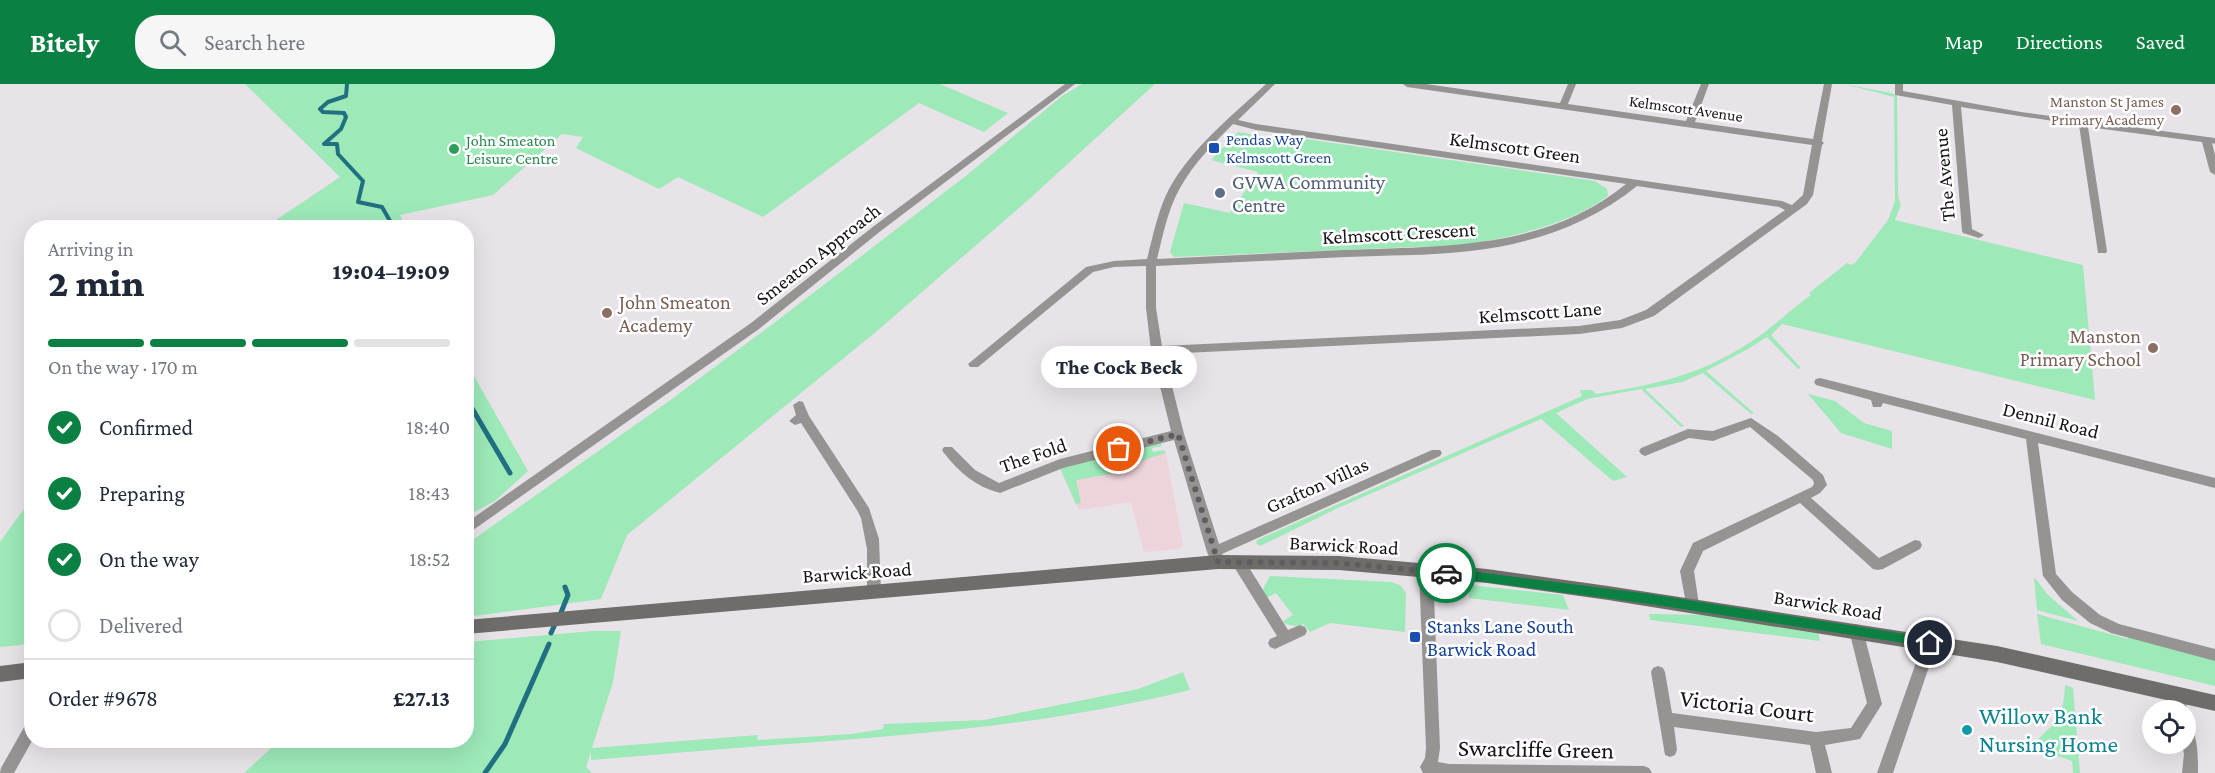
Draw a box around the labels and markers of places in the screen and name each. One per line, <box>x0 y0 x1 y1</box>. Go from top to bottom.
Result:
place label: Manston St James Primary Academy <box>2050 93 2165 129</box>
marker: Manston St James Primary Academy <box>2169 103 2183 117</box>
place label: Pendas Way Kelmscott Green <box>1226 131 1332 166</box>
place label: John Smeaton Leisure Centre <box>464 132 558 167</box>
marker: Pendas Way Kelmscott Green <box>1207 141 1221 155</box>
marker: John Smeaton Leisure Centre <box>447 142 461 156</box>
place label: GVWA Community Centre <box>1232 171 1386 216</box>
marker: GVWA Community Centre <box>1213 186 1227 200</box>
place label: John Smeaton Academy <box>617 291 731 337</box>
marker: John Smeaton Academy <box>600 306 614 320</box>
place label: Manston Primary School <box>2020 325 2141 371</box>
marker: Manston Primary School <box>2146 341 2160 355</box>
callout: The Cock Beck <box>1041 347 1197 389</box>
pin <box>1093 423 1144 474</box>
place label: Stanks Lane South Barwick Road <box>1427 615 1574 660</box>
pin <box>1904 617 1955 668</box>
marker: Stanks Lane South Barwick Road <box>1408 630 1422 644</box>
place label: Willow Bank Nursing Home <box>1979 702 2118 757</box>
marker: Willow Bank Nursing Home <box>1960 723 1974 737</box>

